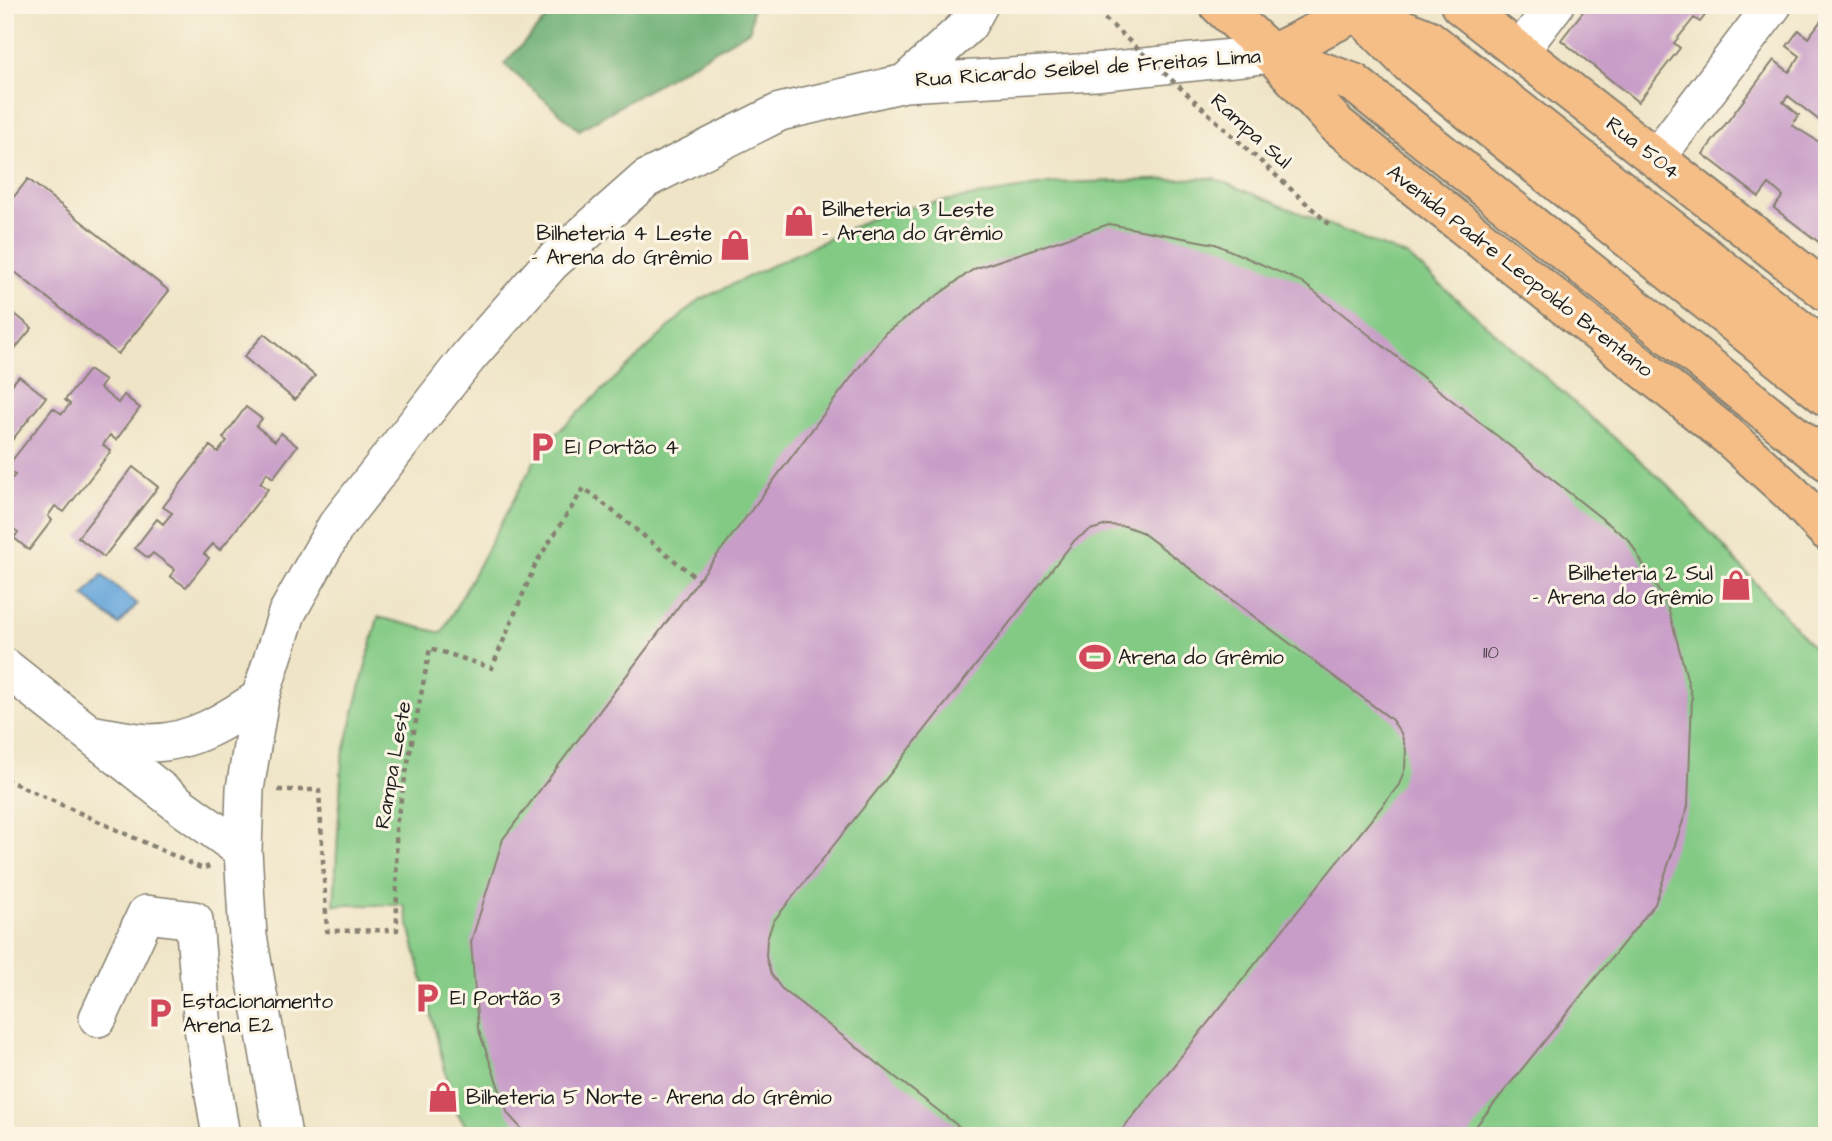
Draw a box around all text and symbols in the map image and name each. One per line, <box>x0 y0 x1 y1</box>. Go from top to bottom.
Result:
street label: Rua Ricardo Seibel de Freitas Lima <box>914 41 1262 95</box>
street label: Rampa Sul <box>1203 87 1298 176</box>
street label: Rua 504 <box>1600 110 1686 186</box>
street label: Avenida Padre Leopoldo Brentano <box>1380 158 1659 385</box>
place label: Bilheteria 3 Leste - Arena do Grêmio <box>822 195 1003 248</box>
shop icon: Bilheteria 3 Leste - Arena do Grêmio <box>782 204 816 238</box>
place label: Bilheteria 4 Leste - Arena do Grêmio <box>531 219 712 272</box>
shop icon: Bilheteria 4 Leste - Arena do Grêmio <box>718 228 752 262</box>
parking icon: E1 Portão 4 <box>525 430 559 464</box>
place label: E1 Portão 4 <box>565 433 679 462</box>
place label: Bilheteria 2 Sul - Arena do Grêmio <box>1532 559 1713 612</box>
shop icon: Bilheteria 2 Sul - Arena do Grêmio <box>1719 568 1753 602</box>
sports icon: Arena do Grêmio <box>1078 640 1112 674</box>
house number: 110 <box>1483 640 1499 665</box>
place label: Arena do Grêmio <box>1118 643 1284 672</box>
street label: Rampa Leste <box>368 699 419 831</box>
parking icon: E1 Portão 3 <box>410 981 444 1015</box>
place label: E1 Portão 3 <box>450 984 561 1013</box>
place label: Estacionamento Arena E2 <box>183 987 333 1040</box>
parking icon: Estacionamento Arena E2 <box>143 996 177 1030</box>
shop icon: Bilheteria 5 Norte - Arena do Grêmio <box>426 1080 460 1114</box>
place label: Bilheteria 5 Norte - Arena do Grêmio <box>466 1083 832 1112</box>

